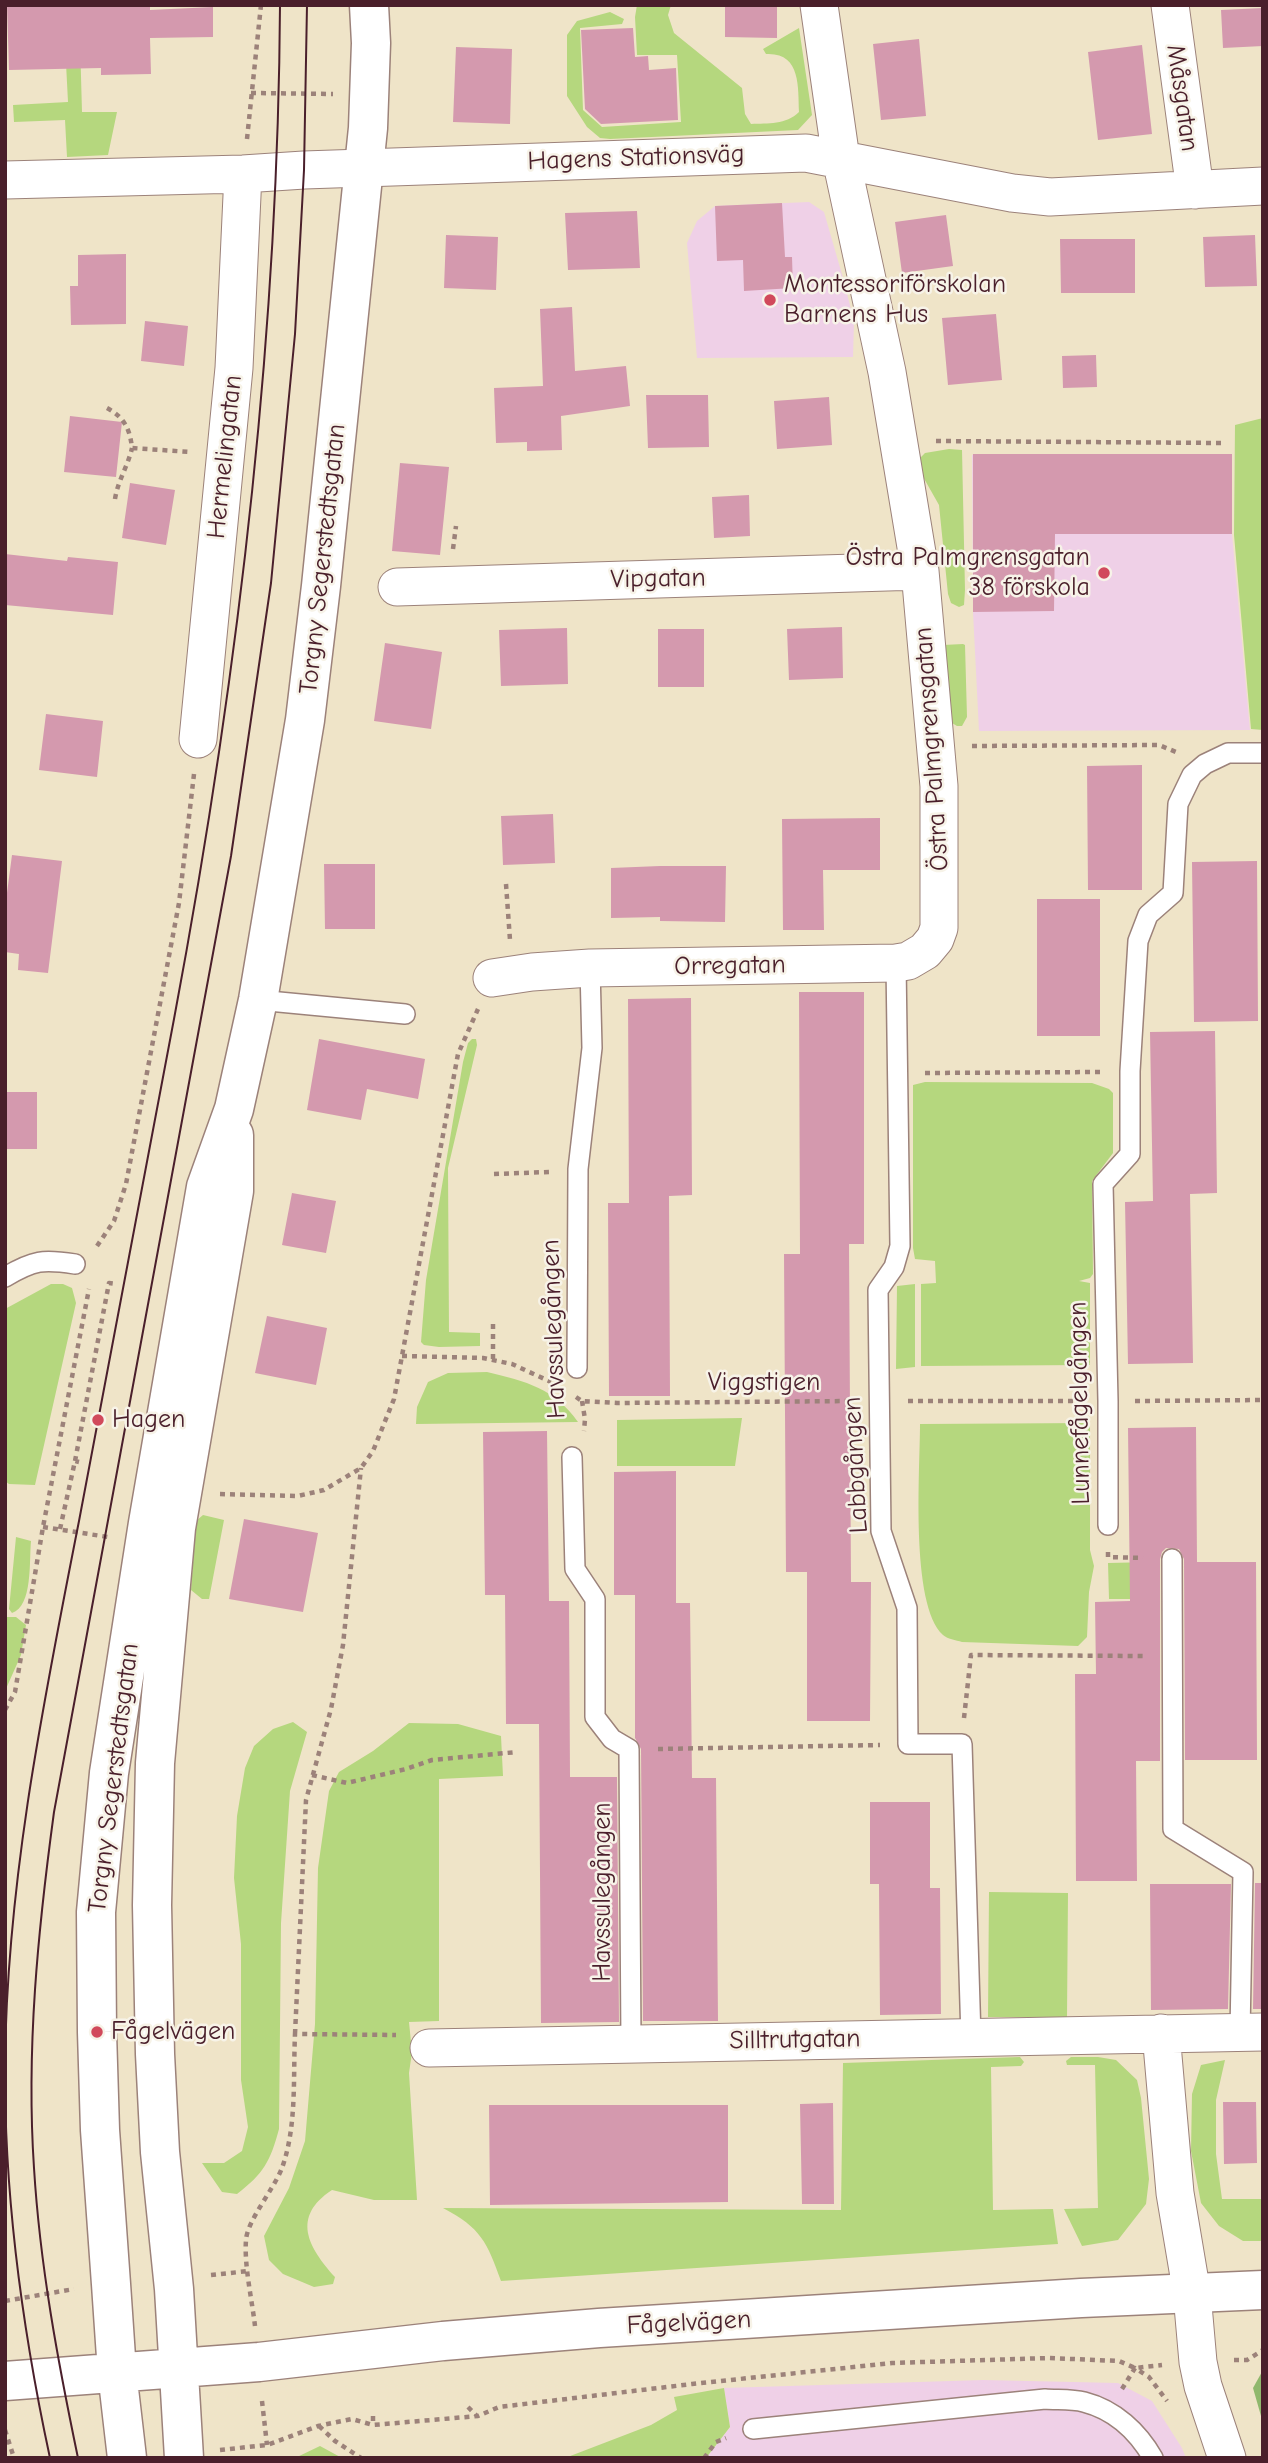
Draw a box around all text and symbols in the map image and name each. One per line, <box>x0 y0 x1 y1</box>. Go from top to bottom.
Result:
street label: Måsgatan <box>1159 43 1205 153</box>
street label: Hagens Stationsväg <box>527 139 745 177</box>
place label: Montessoriförskolan Barnens Hus <box>784 269 1006 330</box>
marker: Montessoriförskolan Barnens Hus <box>762 292 778 308</box>
street label: Hermelingatan <box>201 374 249 540</box>
street label: Torgny Segerstedtsgatan <box>293 422 353 696</box>
place label: Östra Palmgrensgatan 38 förskola <box>846 542 1090 604</box>
street label: Vipgatan <box>610 563 706 595</box>
marker: Östra Palmgrensgatan 38 förskola <box>1096 565 1112 581</box>
street label: Östra Palmgrensgatan <box>908 626 956 872</box>
street label: Orregatan <box>674 949 786 983</box>
street label: Havssulegången <box>535 1239 573 1419</box>
street label: Lunnefågelgången <box>1063 1301 1097 1505</box>
street label: Viggstigen <box>708 1367 820 1399</box>
street label: Labbgången <box>837 1396 875 1534</box>
place label: Hagen <box>112 1404 185 1436</box>
marker: Hagen <box>90 1412 106 1428</box>
street label: Torgny Segerstedtsgatan <box>82 1641 146 1915</box>
street label: Havssulegången <box>587 1802 619 1982</box>
place label: Fågelvägen <box>111 2016 235 2048</box>
street label: Silltrutgatan <box>729 2023 861 2057</box>
marker: Fågelvägen <box>89 2024 105 2040</box>
street label: Fågelvägen <box>626 2304 752 2342</box>

